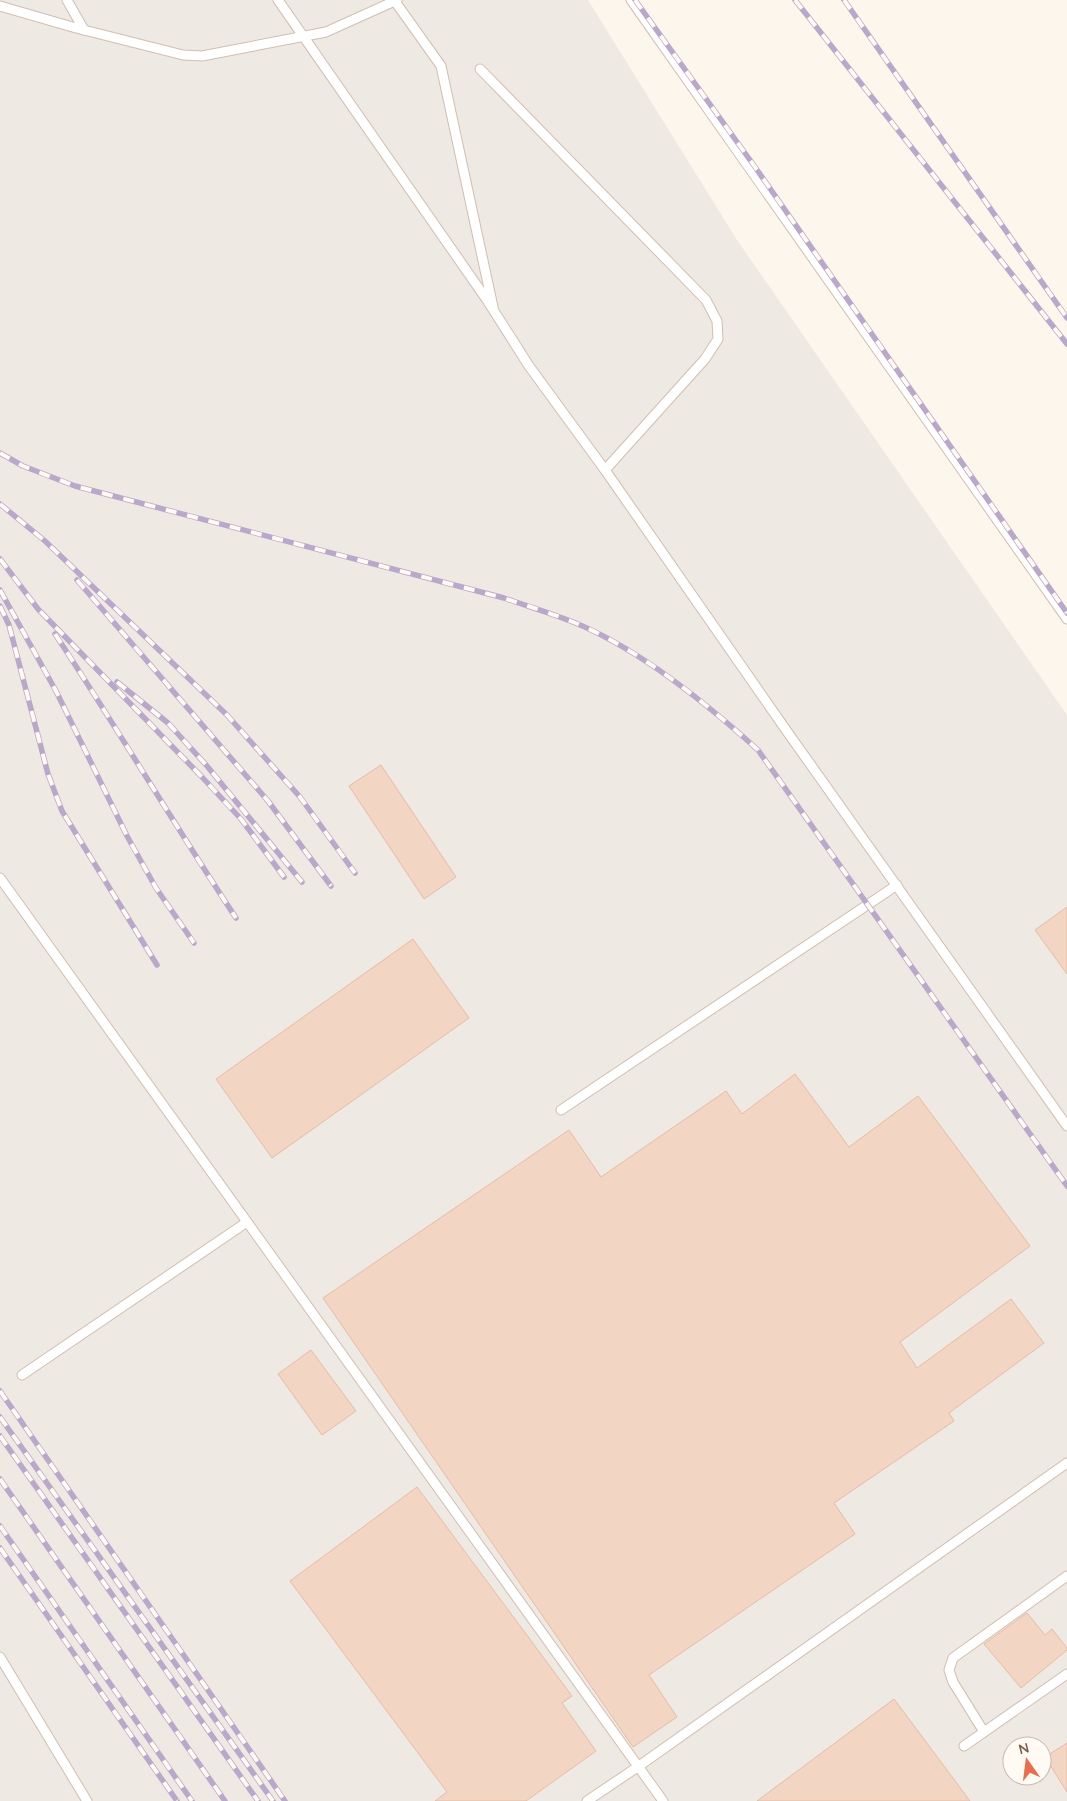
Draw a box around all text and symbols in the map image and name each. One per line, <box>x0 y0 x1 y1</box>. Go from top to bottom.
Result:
north arrow <box>1002 1736 1052 1786</box>
text: N <box>1017 1738 1031 1758</box>

